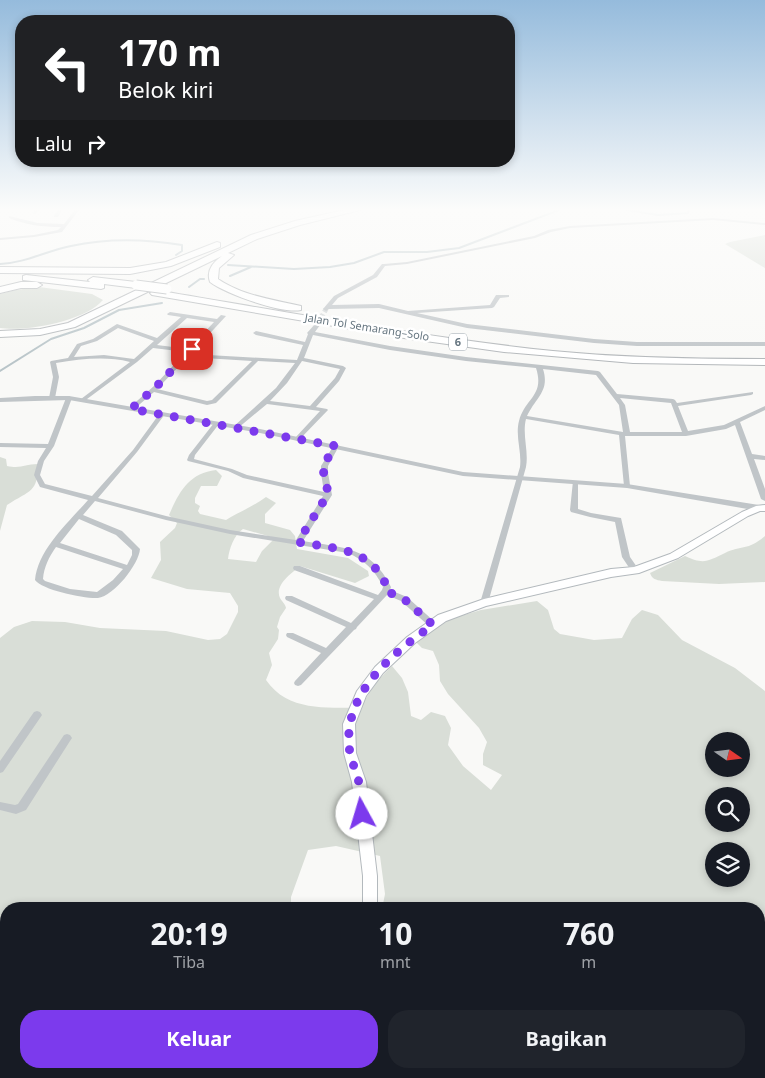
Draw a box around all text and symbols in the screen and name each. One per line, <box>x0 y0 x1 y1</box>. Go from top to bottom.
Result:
text: 170 m <box>118 29 221 76</box>
icon: left <box>35 35 100 100</box>
text: Belok kiri <box>118 74 213 104</box>
icon: right <box>82 130 110 158</box>
text: Lalu <box>35 131 72 157</box>
street label: Jalan Tol Semarang–Solo <box>303 309 431 344</box>
pin <box>171 328 213 370</box>
road number: 6 <box>449 334 467 351</box>
icon: arrive <box>178 335 206 363</box>
north arrow <box>705 732 750 778</box>
map controls <box>705 732 750 887</box>
position arrow <box>335 787 387 839</box>
button: search <box>705 787 750 832</box>
button: layers <box>705 842 750 887</box>
text: 20:19 <box>151 913 228 954</box>
text: 10 <box>378 913 412 954</box>
text: 760 <box>563 913 614 954</box>
text: Tiba <box>173 951 205 973</box>
text: mnt <box>380 951 411 973</box>
text: m <box>581 951 596 973</box>
button: Keluar <box>20 1010 378 1068</box>
button: Bagikan <box>388 1010 745 1068</box>

